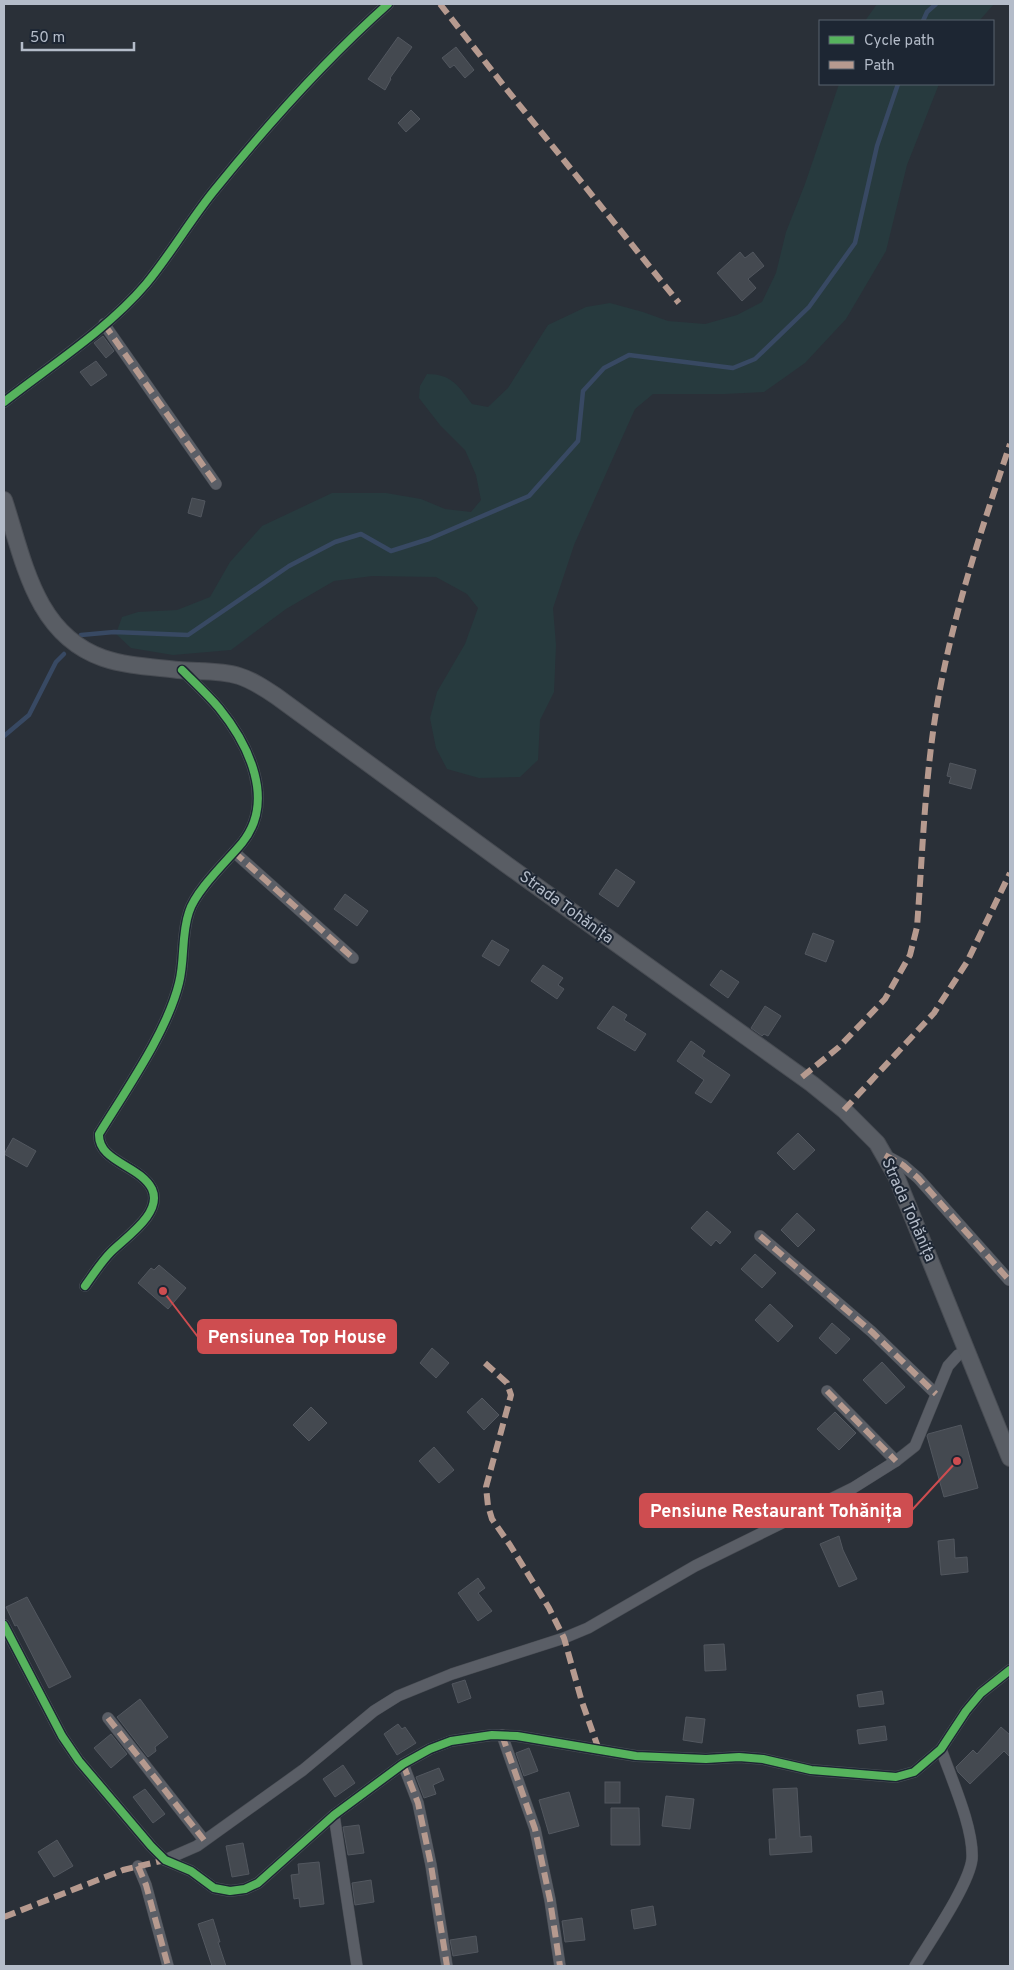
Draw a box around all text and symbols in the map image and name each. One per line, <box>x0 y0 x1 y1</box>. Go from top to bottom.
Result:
scale bar <box>22 20 135 52</box>
legend <box>819 20 994 85</box>
text: 50 m <box>30 29 65 48</box>
text: Cycle path <box>864 32 935 51</box>
text: Path <box>864 57 895 76</box>
street label: Strada Tohănița <box>515 867 617 949</box>
street label: Strada Tohănița <box>876 1155 940 1265</box>
callout: Pensiunea Top House <box>198 1320 396 1353</box>
text: Pensiunea Top House <box>208 1327 386 1350</box>
callout: Pensiune Restaurant Tohănița <box>640 1494 912 1527</box>
text: Pensiune Restaurant Tohănița <box>650 1501 902 1524</box>

